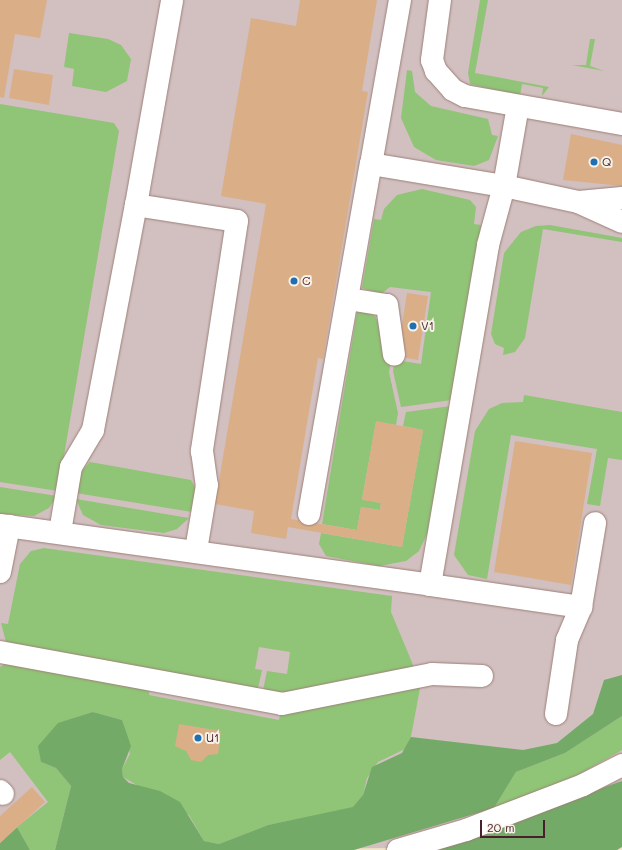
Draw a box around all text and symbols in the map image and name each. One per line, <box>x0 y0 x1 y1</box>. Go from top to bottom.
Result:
place label: Q <box>602 155 611 169</box>
marker: Q <box>589 157 599 167</box>
place label: C <box>302 274 311 288</box>
marker: C <box>289 276 299 286</box>
place label: V1 <box>421 319 434 333</box>
marker: V1 <box>408 321 418 331</box>
place label: U1 <box>206 731 219 745</box>
marker: U1 <box>193 733 203 743</box>
scale bar <box>482 812 547 838</box>
text: 20 m <box>487 819 515 835</box>

